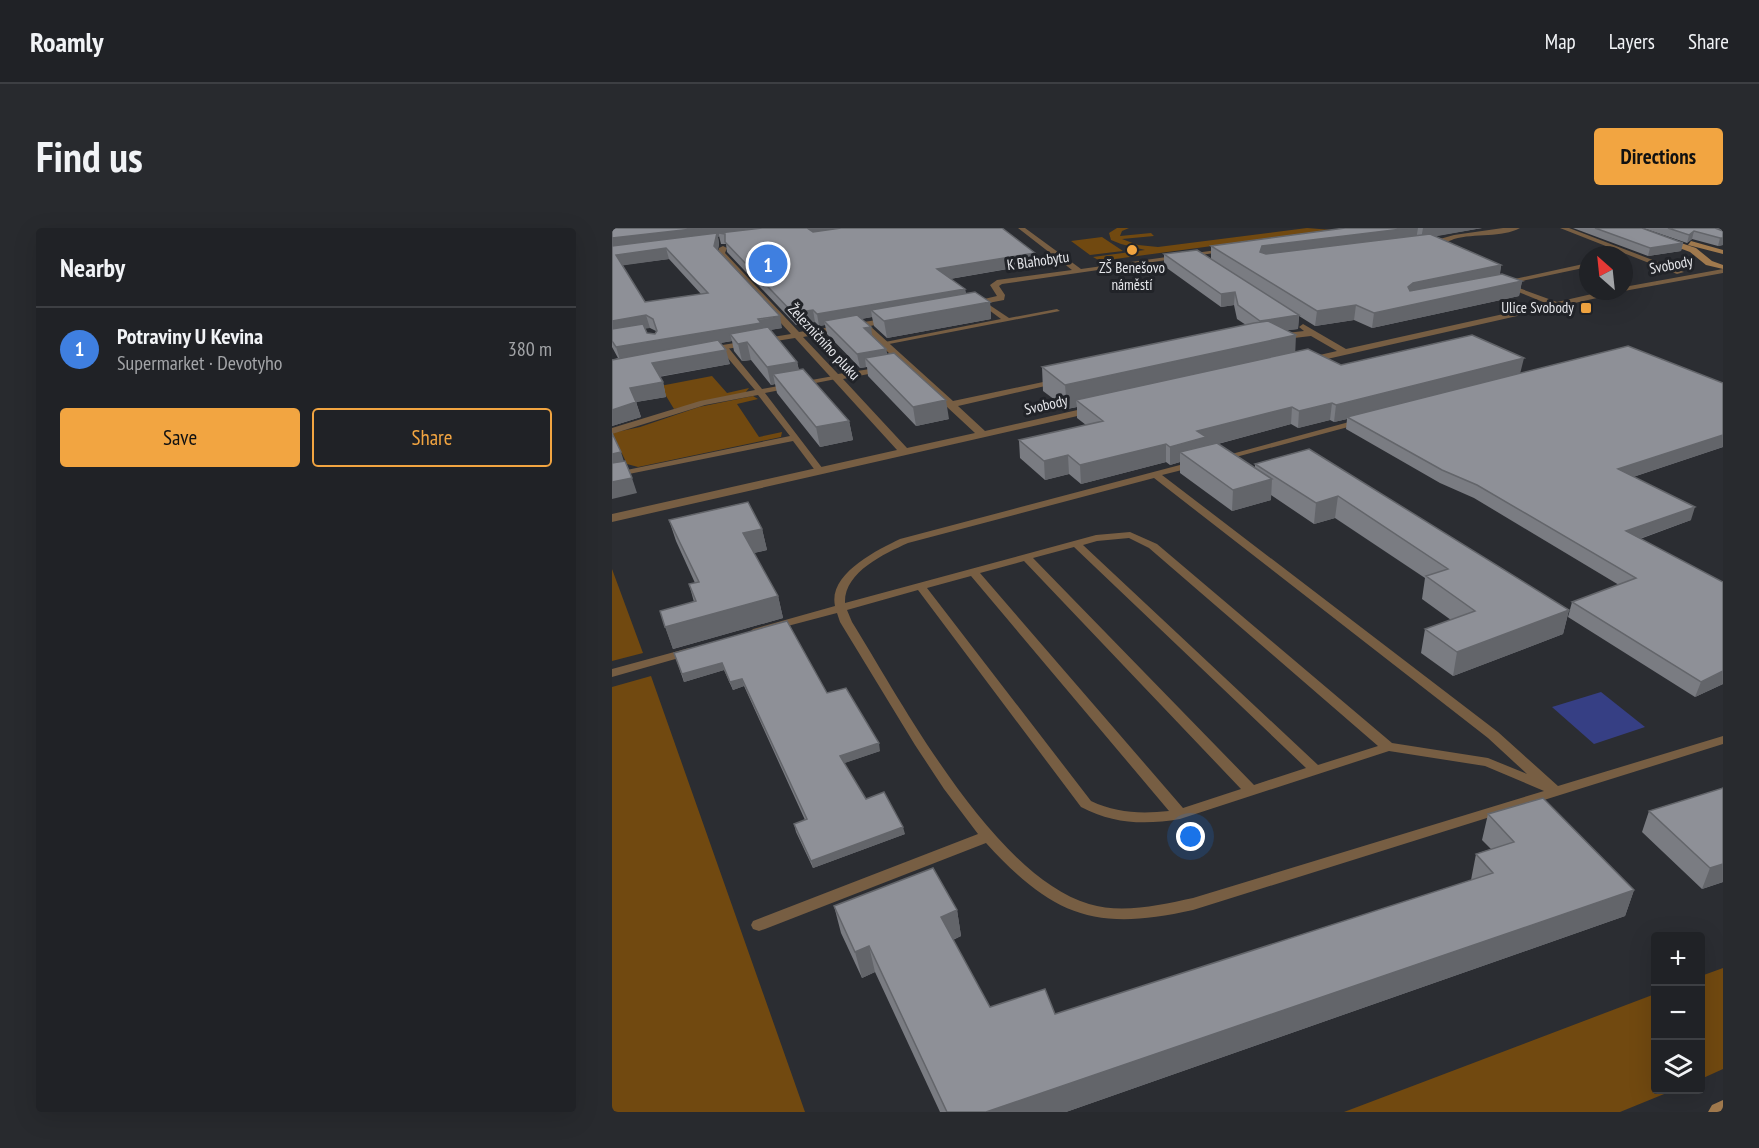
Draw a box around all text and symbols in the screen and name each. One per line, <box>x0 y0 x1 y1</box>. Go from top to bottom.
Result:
text: Roamly <box>30 23 104 60</box>
text: Map <box>1545 28 1576 55</box>
text: Layers <box>1609 28 1655 55</box>
text: Share <box>1688 28 1729 55</box>
button: Directions <box>1594 128 1723 185</box>
text: Find us <box>36 129 143 184</box>
pin: 1 <box>748 242 788 286</box>
marker: ZŠ Benešovo náměstí <box>1125 243 1139 257</box>
north arrow <box>1579 246 1633 300</box>
street label: K Blahobytu <box>1006 247 1070 274</box>
text: Nearby <box>60 251 125 284</box>
street label: Svobody <box>1648 251 1695 278</box>
place label: ZŠ Benešovo náměstí <box>1099 258 1165 294</box>
place label: Ulice Svobody <box>1501 298 1574 317</box>
street label: Železničního pluku <box>784 300 864 384</box>
marker: Ulice Svobody <box>1579 301 1593 315</box>
text: Potraviny U Kevina <box>117 322 263 350</box>
text: 1 <box>75 336 84 362</box>
text: 380 m <box>508 336 552 362</box>
text: Supermarket · Devotyho <box>117 350 282 376</box>
street label: Svobody <box>1022 390 1070 419</box>
button: Save <box>60 408 300 467</box>
button: Share <box>312 408 552 467</box>
your location <box>1176 822 1205 851</box>
map controls <box>1651 932 1705 1094</box>
button: + <box>1651 932 1705 986</box>
button: − <box>1651 986 1705 1040</box>
button: layers <box>1651 1040 1705 1094</box>

